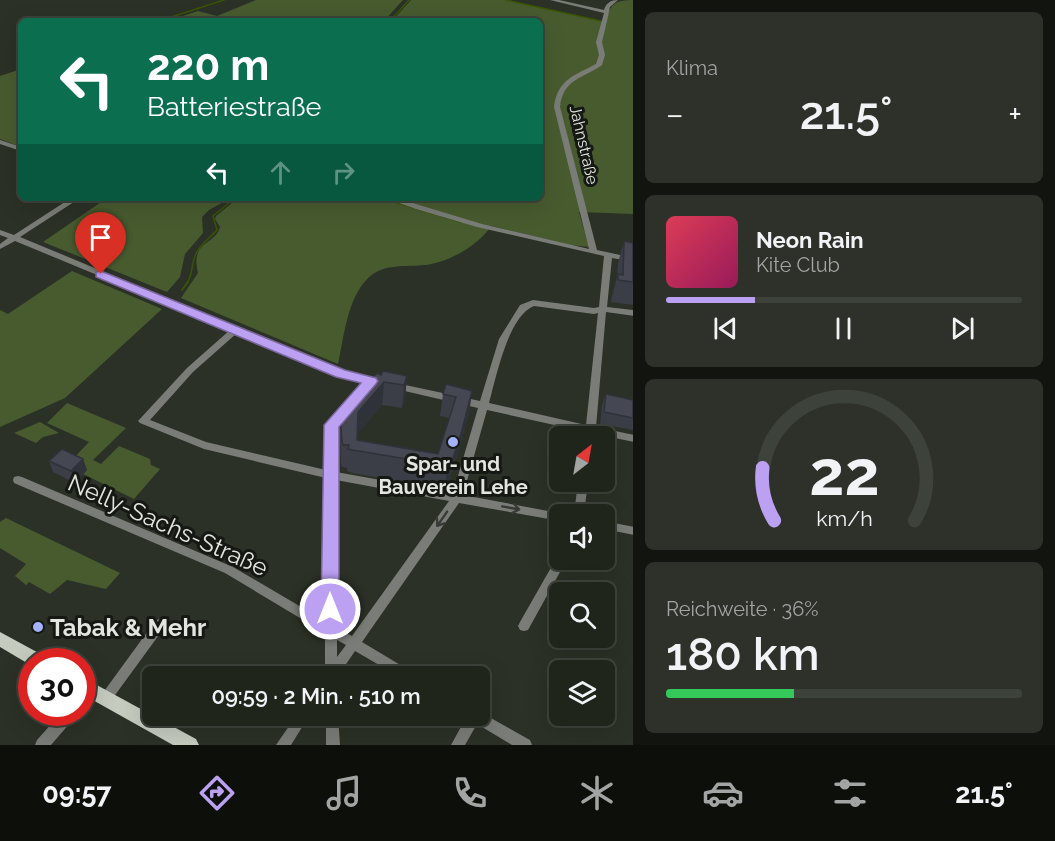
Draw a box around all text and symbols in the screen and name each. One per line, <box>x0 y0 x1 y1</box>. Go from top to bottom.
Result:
text: 220 m <box>147 41 269 90</box>
icon: left <box>48 42 126 120</box>
text: Klima <box>666 56 718 80</box>
text: 21.5° <box>800 87 892 140</box>
text: Batteriestraße <box>147 91 321 122</box>
text: − <box>666 95 684 134</box>
text: + <box>1008 95 1022 134</box>
street label: Jahnstraße <box>566 104 602 186</box>
icon: left <box>201 156 234 189</box>
icon: ahead <box>264 156 297 189</box>
icon: right <box>327 156 360 189</box>
pin <box>75 212 126 274</box>
icon: arrive <box>84 221 117 254</box>
text: Neon Rain <box>756 227 864 253</box>
text: Kite Club <box>756 253 840 277</box>
icon: previous <box>709 312 742 345</box>
icon: pause <box>827 312 860 345</box>
icon: next <box>946 312 979 345</box>
north arrow <box>549 426 615 492</box>
map controls <box>549 426 615 726</box>
marker: Spar- und Bauverein Lehe <box>446 435 460 449</box>
text: 22 <box>809 436 879 510</box>
place label: Spar- und Bauverein Lehe <box>378 452 528 499</box>
street label: Nelly-Sachs-Straße <box>64 468 272 582</box>
one-way arrow <box>501 503 521 514</box>
button: sound <box>549 504 615 570</box>
text: km/h <box>816 507 872 532</box>
one-way arrow <box>436 511 448 527</box>
position arrow <box>298 577 362 641</box>
button: search <box>549 582 615 648</box>
text: Reichweite · 36% <box>666 597 819 621</box>
place label: Tabak & Mehr <box>50 613 206 642</box>
marker: Tabak & Mehr <box>31 620 45 634</box>
text: 180 km <box>666 628 819 681</box>
speed limit sign: 30 <box>18 648 96 726</box>
button: layers <box>549 660 615 726</box>
text: 09:59 · 2 Min. · 510 m <box>211 683 421 709</box>
icon: directions <box>196 772 238 814</box>
icon: music <box>323 772 365 814</box>
icon: phone <box>449 772 491 814</box>
icon: climate <box>576 772 618 814</box>
icon: car <box>702 772 744 814</box>
icon: filters <box>829 772 871 814</box>
text: 09:57 <box>42 778 112 809</box>
text: 21.5° <box>955 778 1013 809</box>

